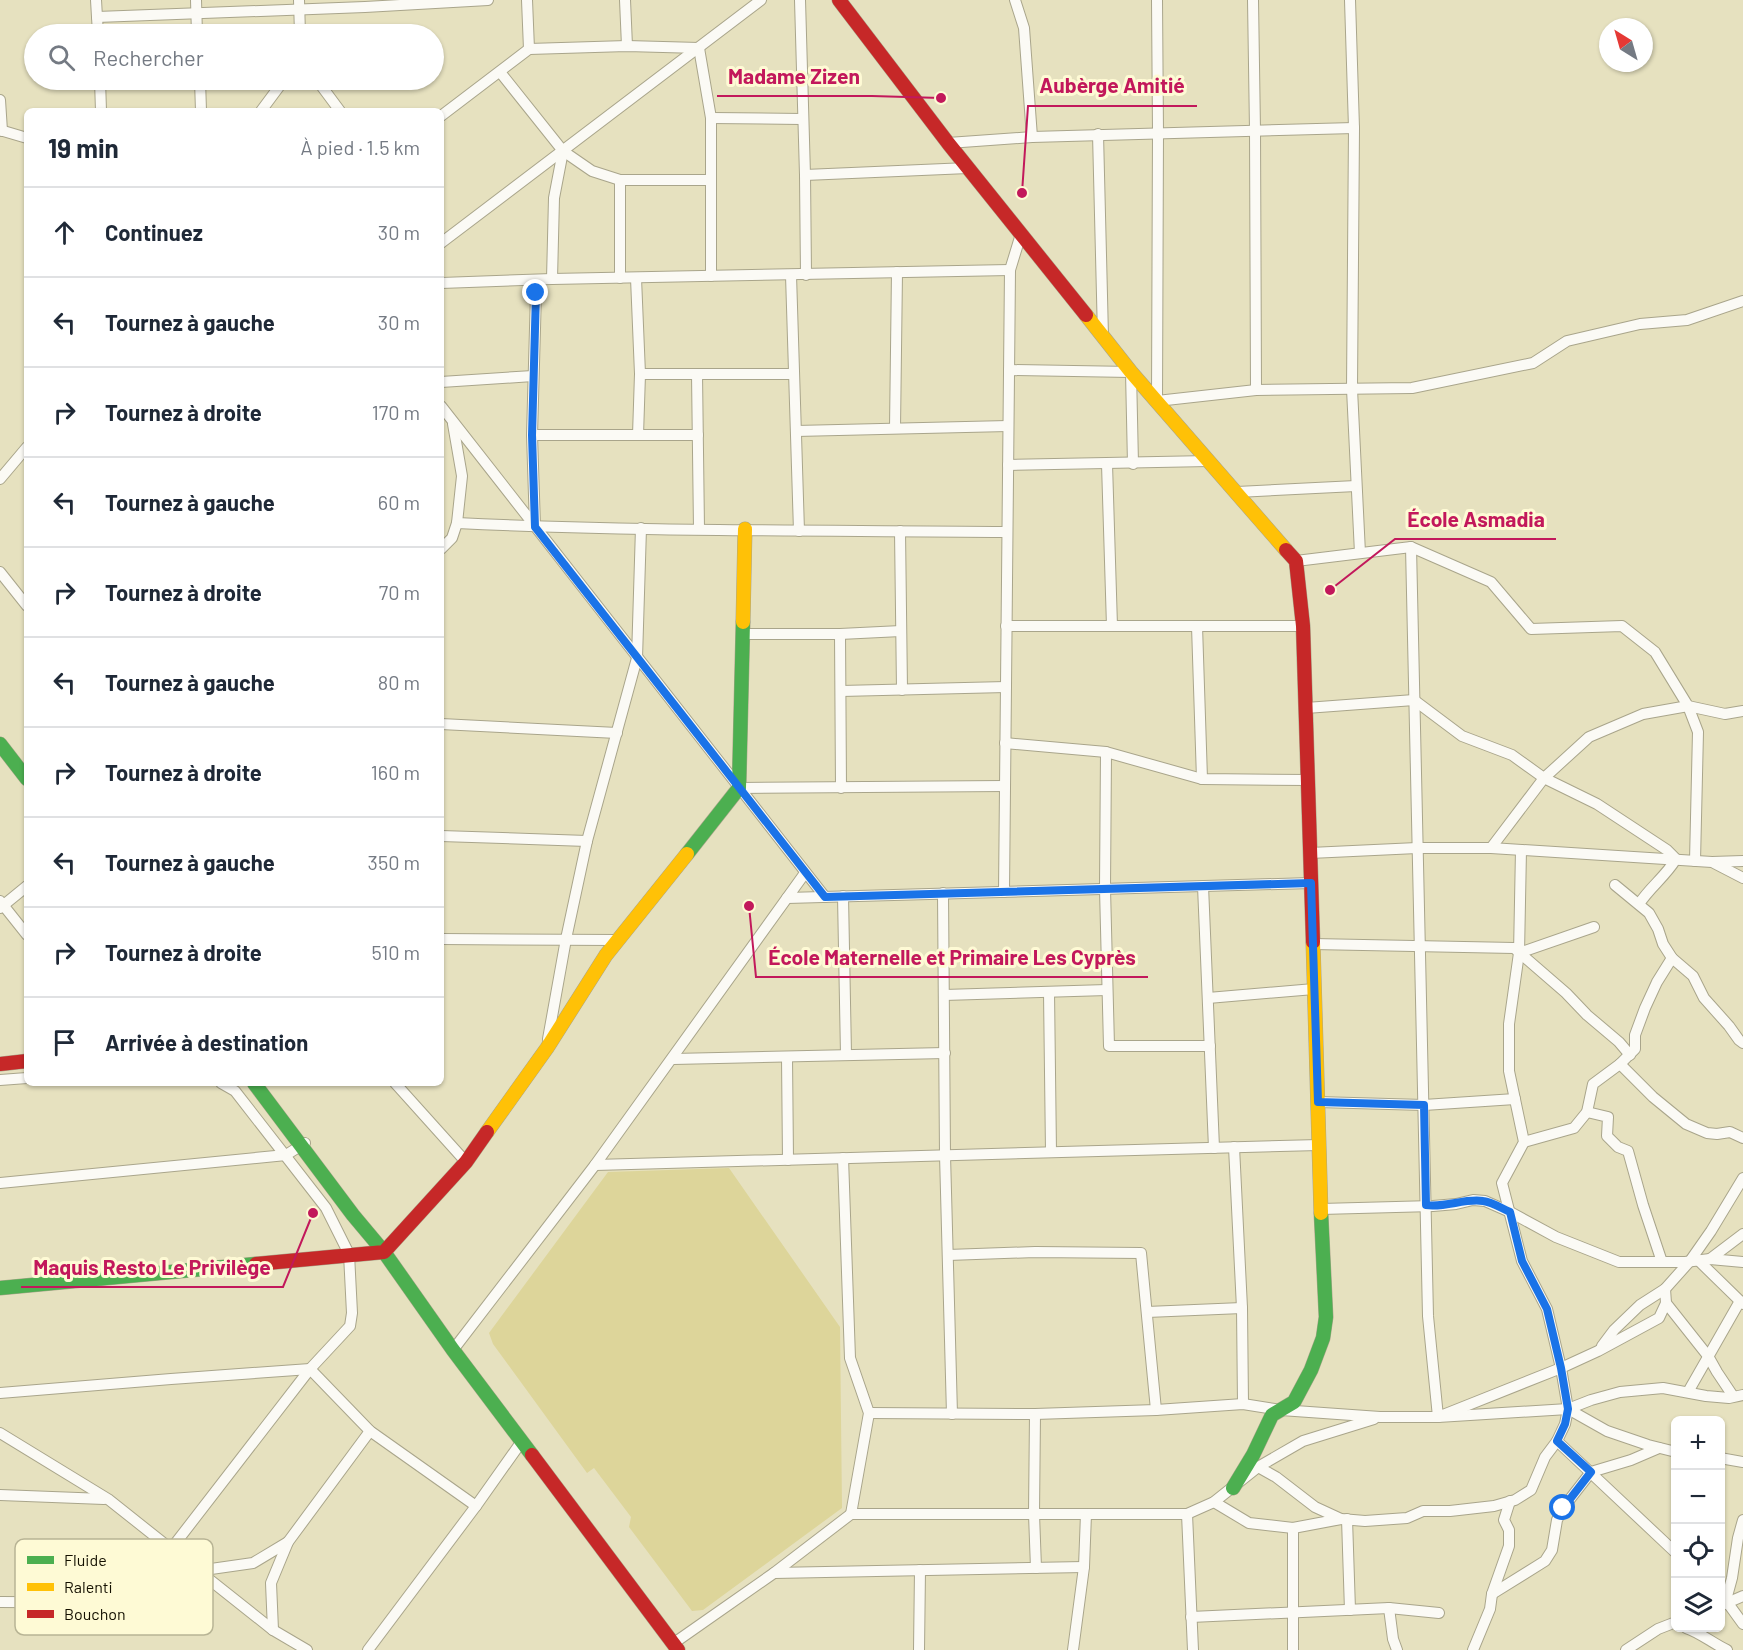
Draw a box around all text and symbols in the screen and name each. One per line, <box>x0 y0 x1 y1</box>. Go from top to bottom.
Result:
north arrow <box>1599 18 1653 72</box>
search box <box>24 24 444 90</box>
icon: search <box>45 41 78 74</box>
text: Rechercher <box>93 44 204 70</box>
callout: Madame Zizen <box>717 57 872 96</box>
text: Madame Zizen <box>728 63 860 88</box>
callout: Aubèrge Amitié <box>1028 67 1197 106</box>
text: Aubèrge Amitié <box>1039 72 1185 97</box>
text: 19 min <box>48 132 119 163</box>
text: À pied · 1.5 km <box>301 135 420 159</box>
icon: ahead <box>48 216 81 249</box>
text: Continuez <box>105 219 203 245</box>
text: 30 m <box>378 220 420 244</box>
route end <box>522 279 548 305</box>
icon: left <box>48 306 81 339</box>
text: Tournez à gauche <box>105 309 275 335</box>
text: 30 m <box>378 310 420 334</box>
icon: right <box>48 396 81 429</box>
text: Tournez à droite <box>105 399 262 425</box>
text: 170 m <box>372 400 420 424</box>
icon: left <box>48 486 81 519</box>
text: Tournez à gauche <box>105 489 275 515</box>
text: 60 m <box>378 490 420 514</box>
callout: École Asmadia <box>1395 500 1556 539</box>
text: École Asmadia <box>1407 506 1545 531</box>
icon: right <box>48 576 81 609</box>
text: Tournez à droite <box>105 579 262 605</box>
text: 70 m <box>379 580 420 604</box>
icon: left <box>48 666 81 699</box>
text: Tournez à gauche <box>105 669 275 695</box>
text: 80 m <box>378 670 420 694</box>
icon: right <box>48 756 81 789</box>
text: Tournez à droite <box>105 759 262 785</box>
text: 160 m <box>371 760 420 784</box>
icon: left <box>48 846 81 879</box>
text: Tournez à gauche <box>105 849 275 875</box>
text: 350 m <box>368 850 420 874</box>
icon: right <box>48 936 81 969</box>
callout: École Maternelle et Primaire Les Cyprès <box>756 938 1148 977</box>
text: Tournez à droite <box>105 939 262 965</box>
text: 510 m <box>371 940 420 964</box>
text: École Maternelle et Primaire Les Cyprès <box>768 944 1136 969</box>
icon: arrive <box>48 1026 81 1059</box>
text: Arrivée à destination <box>105 1029 308 1055</box>
callout: Maquis Resto Le Privilège <box>21 1248 283 1287</box>
text: Maquis Resto Le Privilège <box>33 1254 271 1279</box>
map controls <box>1671 1416 1725 1632</box>
button: + <box>1671 1416 1725 1470</box>
button: − <box>1671 1470 1725 1524</box>
route start <box>1549 1494 1575 1520</box>
button: locate <box>1671 1524 1725 1578</box>
legend <box>15 1539 213 1635</box>
text: Fluide <box>64 1550 107 1569</box>
text: Ralenti <box>64 1577 113 1596</box>
button: layers <box>1671 1578 1725 1632</box>
text: Bouchon <box>64 1604 126 1623</box>

